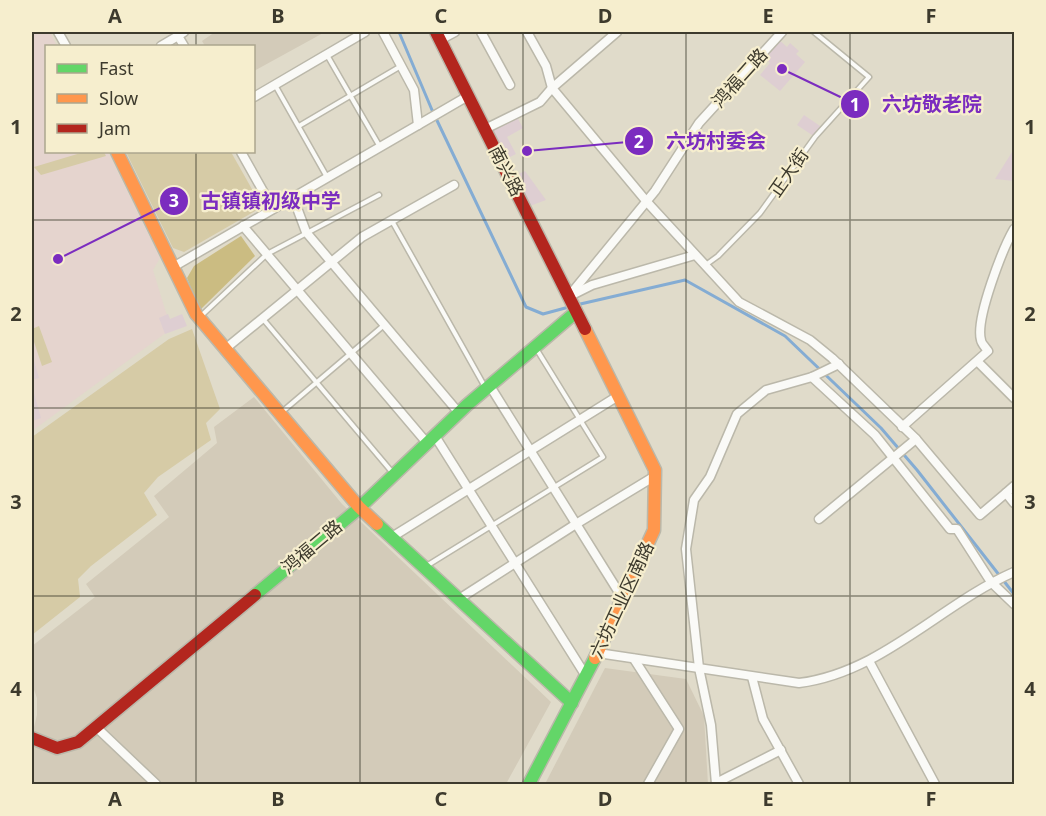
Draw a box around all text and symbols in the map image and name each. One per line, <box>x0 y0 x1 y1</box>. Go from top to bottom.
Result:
text: A <box>108 2 122 29</box>
text: B <box>271 2 285 29</box>
text: C <box>435 2 448 29</box>
text: D <box>598 2 612 29</box>
text: E <box>762 2 774 29</box>
text: F <box>926 2 936 29</box>
street label: 鸿福二路 <box>706 43 772 112</box>
legend <box>45 45 255 153</box>
text: Fast <box>99 56 134 80</box>
callout: 六坊敬老院 <box>840 85 994 123</box>
text: Slow <box>99 86 138 110</box>
text: 六坊敬老院 <box>882 90 982 117</box>
text: 1 <box>850 92 860 116</box>
text: 1 <box>10 113 22 140</box>
text: 1 <box>1024 113 1036 140</box>
text: Jam <box>97 116 131 140</box>
callout: 六坊村委会 <box>624 122 778 160</box>
text: 六坊村委会 <box>666 127 766 154</box>
text: 2 <box>634 129 644 153</box>
street label: 南兴路 <box>484 141 530 200</box>
street label: 正大街 <box>763 143 813 201</box>
callout: 古镇镇初级中学 <box>159 182 353 220</box>
text: 古镇镇初级中学 <box>201 187 341 214</box>
text: 3 <box>169 188 179 212</box>
text: 2 <box>10 300 22 327</box>
text: 2 <box>1024 300 1036 327</box>
text: 3 <box>10 488 22 515</box>
text: 3 <box>1024 488 1036 515</box>
street label: 鸿福二路 <box>276 514 347 579</box>
street label: 六坊工业区南路 <box>584 537 659 662</box>
text: 4 <box>10 675 22 702</box>
text: 4 <box>1024 675 1036 702</box>
text: A <box>108 785 122 812</box>
text: B <box>271 785 285 812</box>
text: C <box>435 785 448 812</box>
text: D <box>598 785 612 812</box>
text: E <box>762 785 774 812</box>
text: F <box>926 785 936 812</box>

